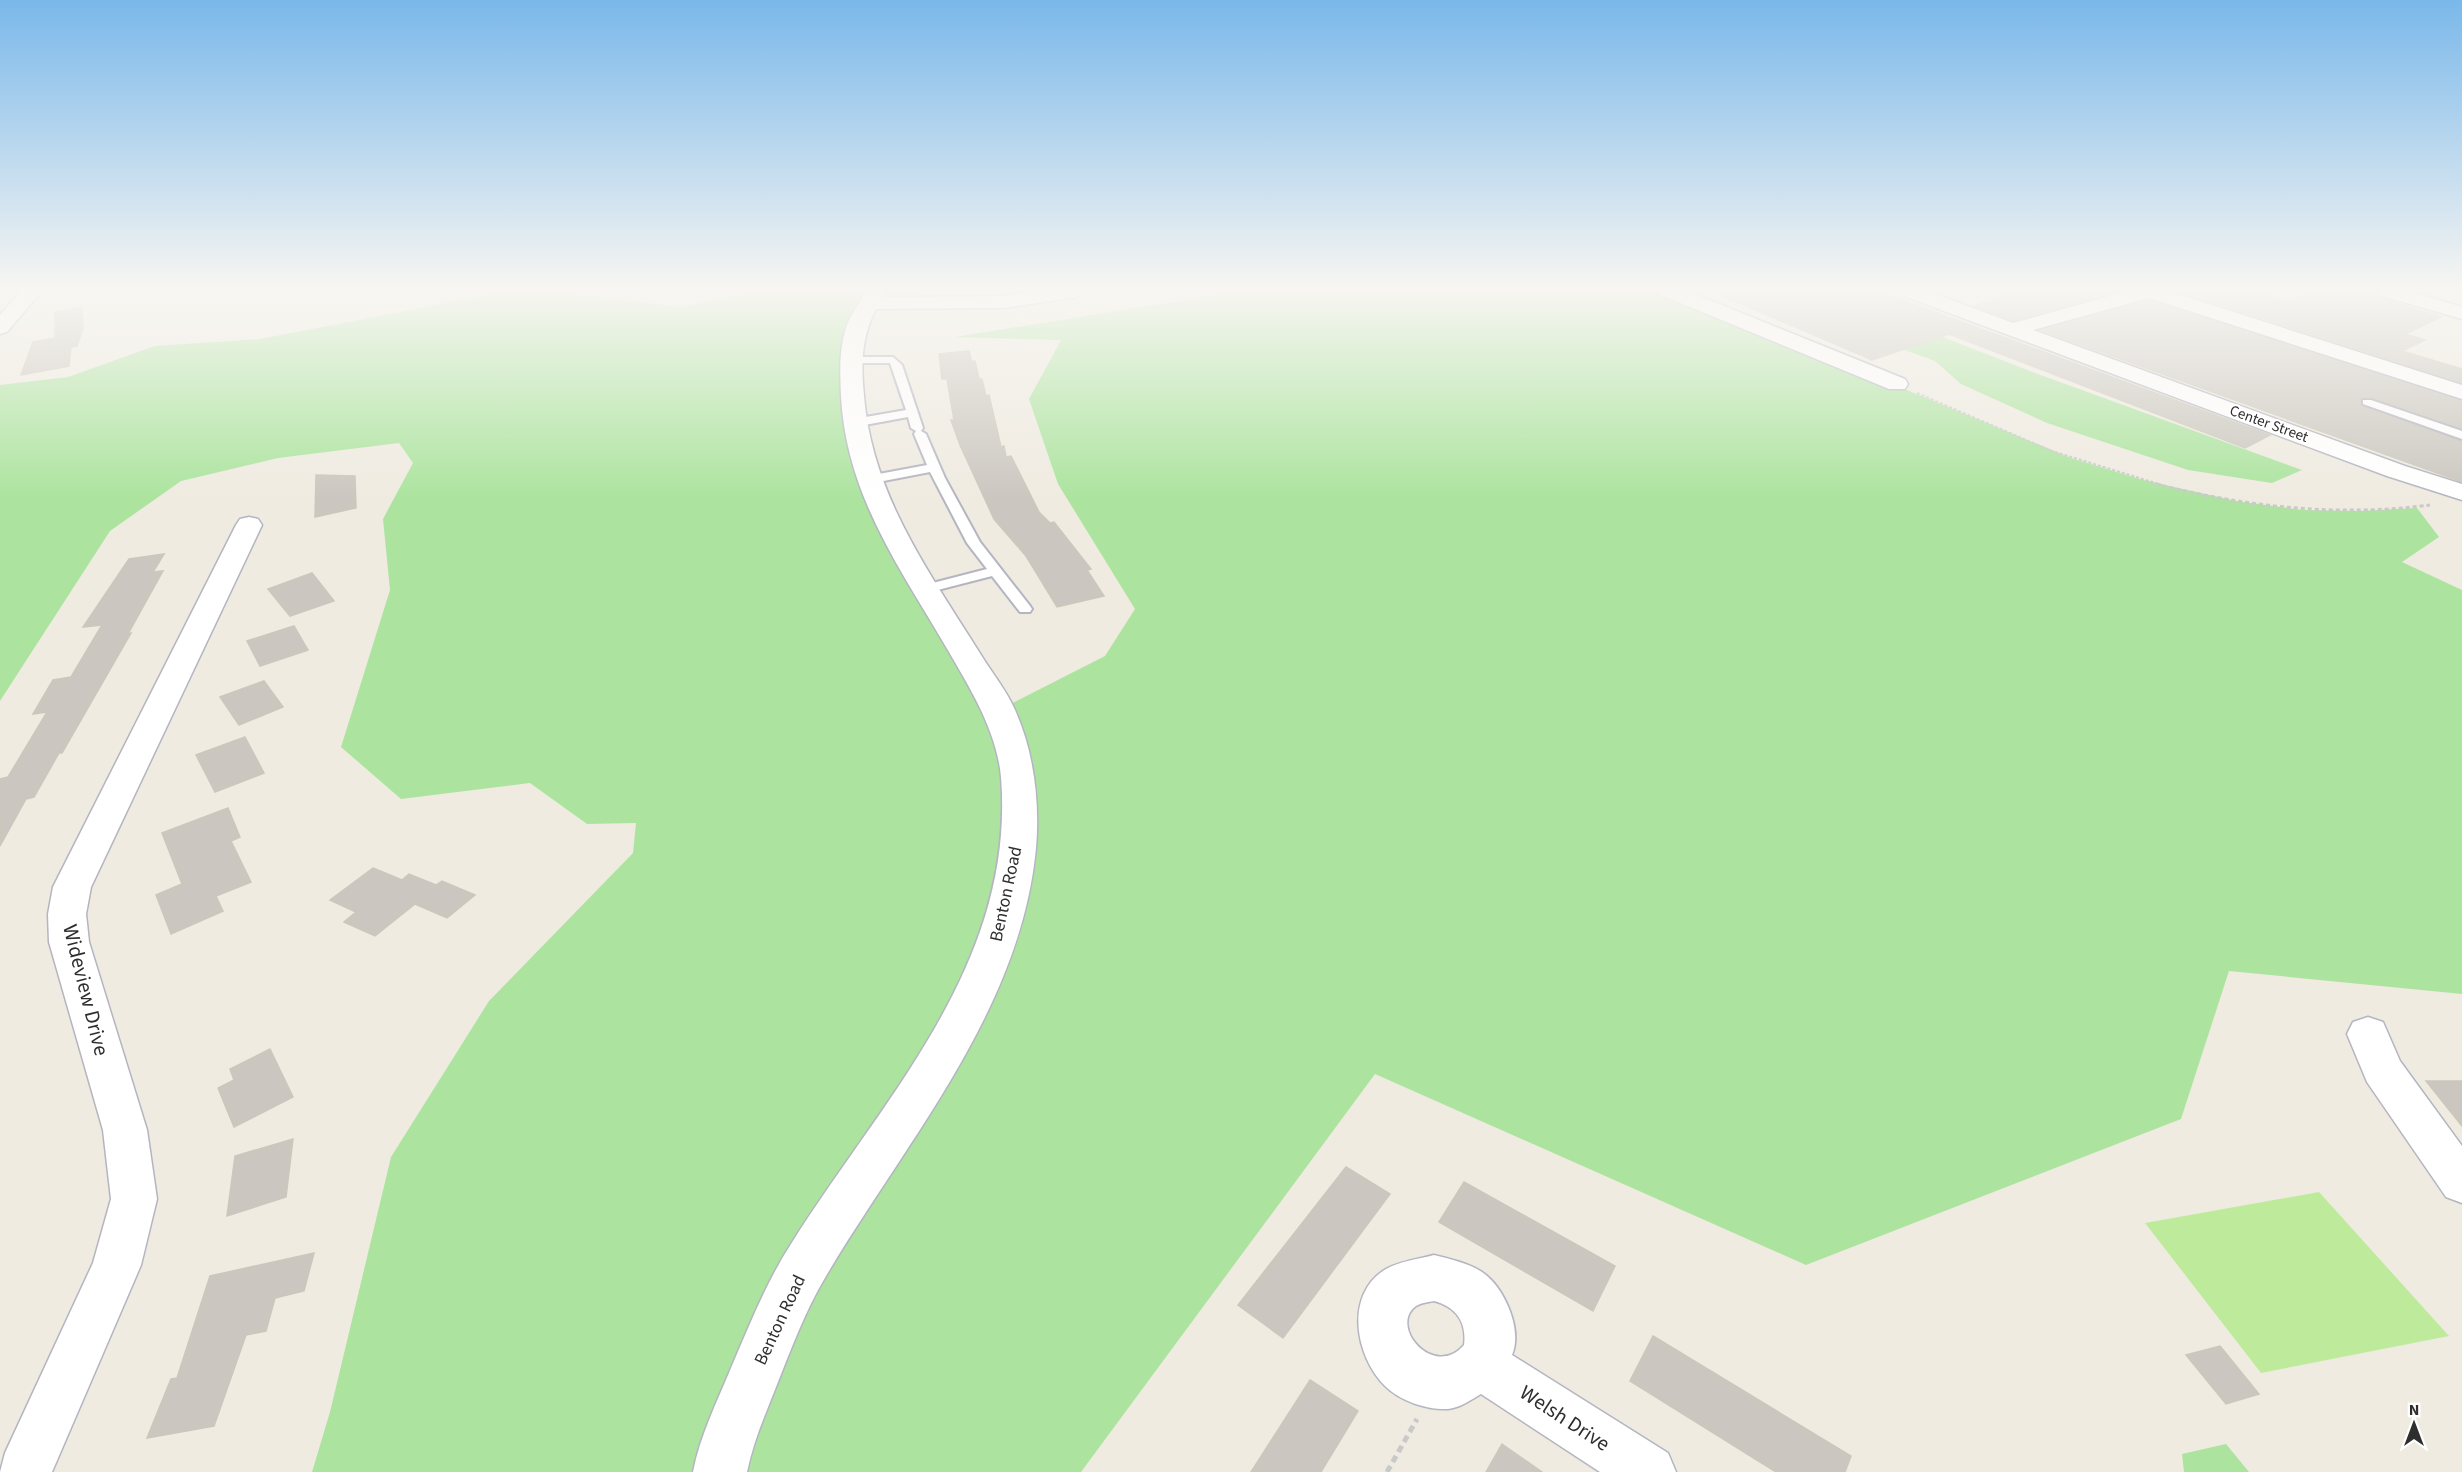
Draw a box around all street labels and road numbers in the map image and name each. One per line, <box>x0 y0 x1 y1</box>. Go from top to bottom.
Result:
street label: Center Street <box>2227 400 2311 448</box>
street label: Benton Road <box>984 844 1028 944</box>
street label: Wideview Drive <box>55 921 117 1059</box>
street label: Benton Road <box>748 1271 812 1369</box>
street label: Welsh Drive <box>1514 1378 1616 1458</box>

